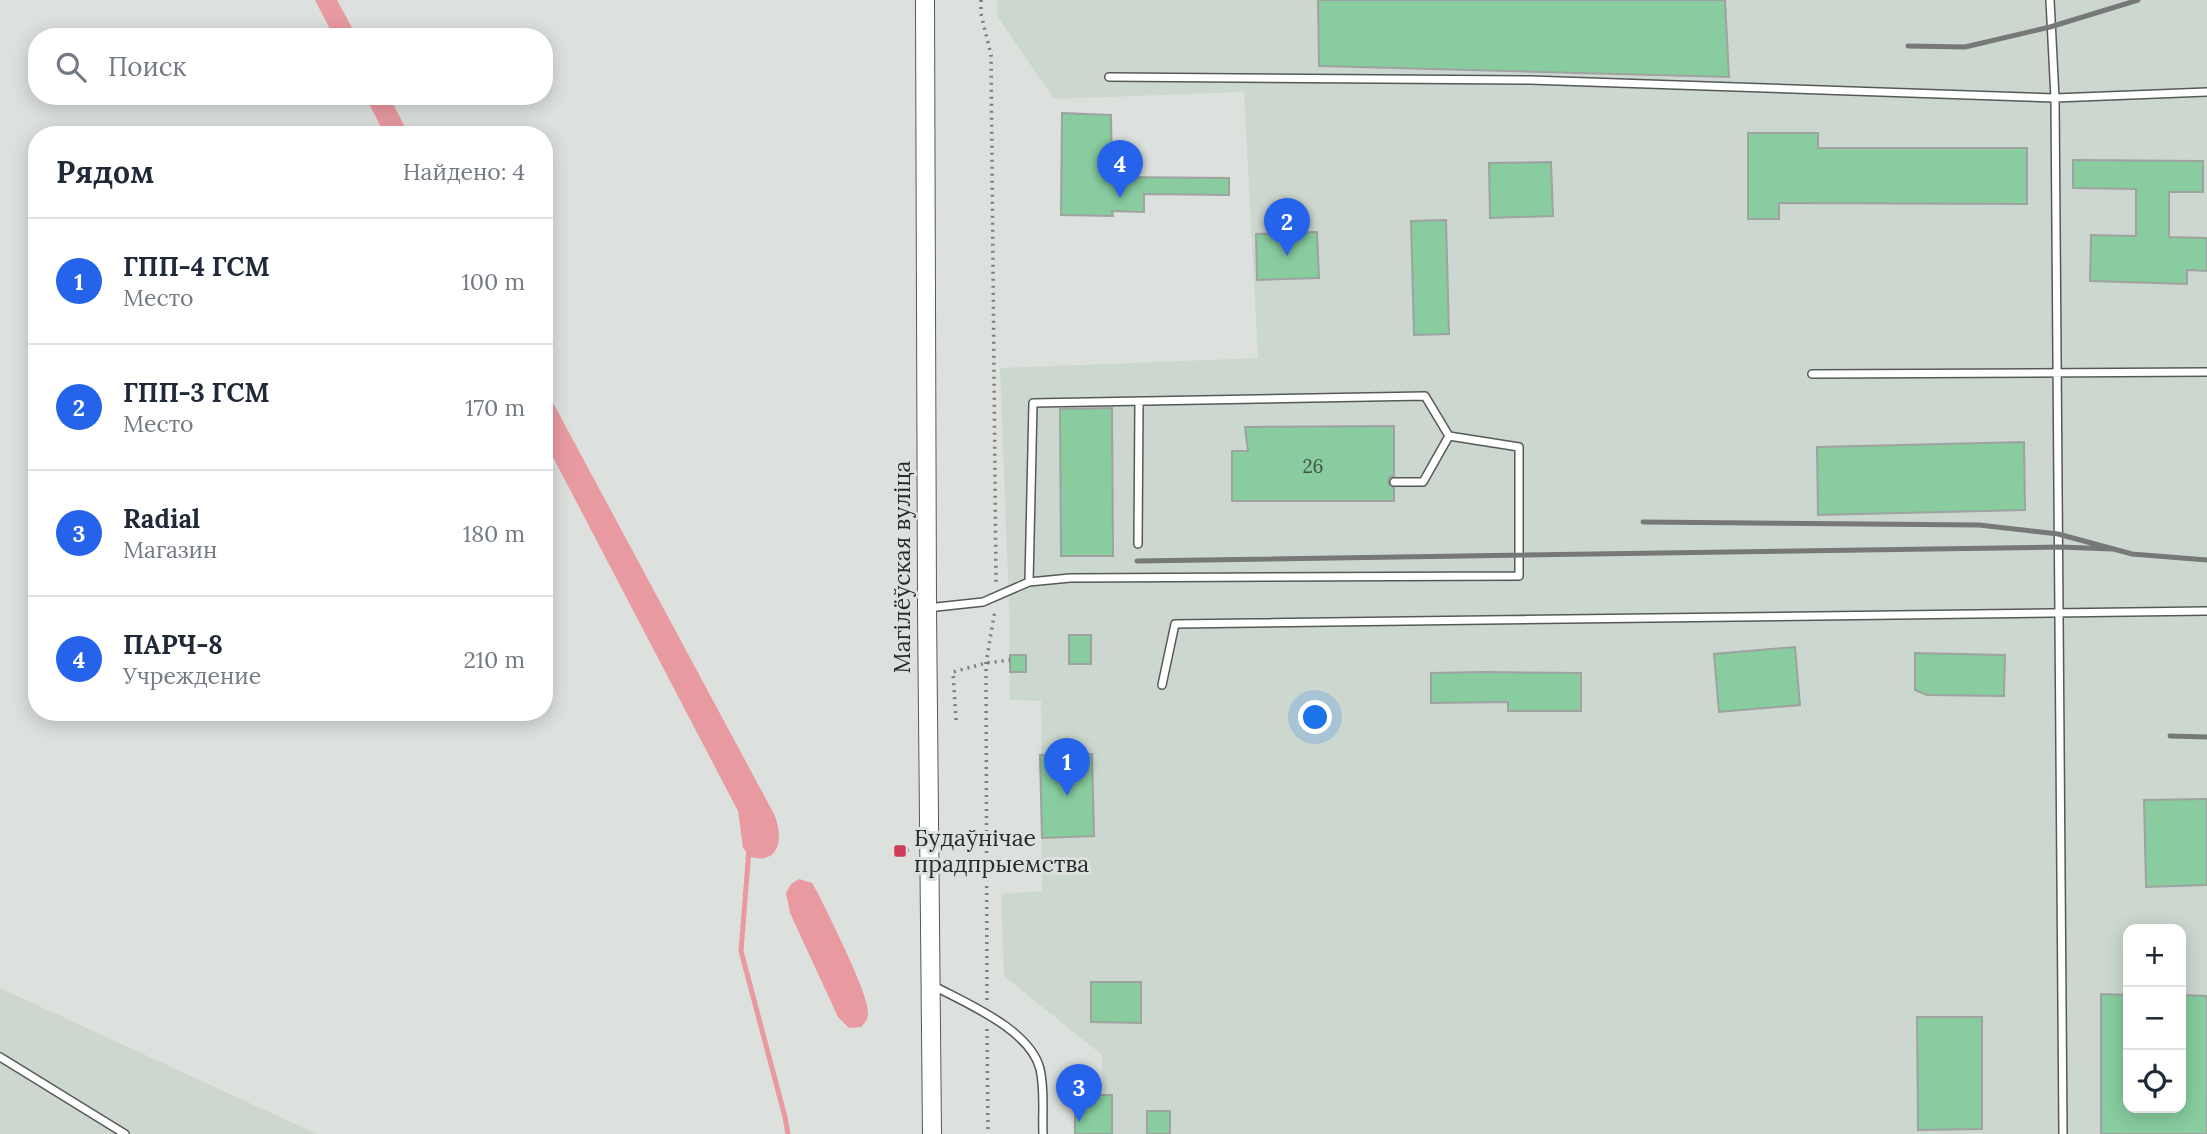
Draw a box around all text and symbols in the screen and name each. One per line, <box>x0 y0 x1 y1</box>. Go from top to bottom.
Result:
search box <box>28 28 553 105</box>
icon: search <box>52 48 90 86</box>
text: Поиск <box>108 50 187 83</box>
pin: 4 <box>1097 140 1143 198</box>
text: Рядом <box>56 153 154 191</box>
text: Найдено: 4 <box>403 157 525 186</box>
pin: 2 <box>1264 198 1310 256</box>
text: ГПП-4 ГСМ <box>123 250 270 283</box>
text: 1 <box>74 267 84 296</box>
text: 100 m <box>461 267 525 296</box>
text: Место <box>123 283 194 312</box>
text: ГПП-3 ГСМ <box>123 376 270 409</box>
text: 2 <box>73 393 85 422</box>
text: 170 m <box>465 393 525 422</box>
text: Место <box>123 409 194 438</box>
house number: 26 <box>1302 454 1324 478</box>
street label: Магілёўская вуліца <box>887 460 916 673</box>
text: Radial <box>123 502 200 535</box>
text: 3 <box>73 519 85 548</box>
text: 180 m <box>463 519 525 548</box>
text: Магазин <box>123 535 217 564</box>
text: ПАРЧ-8 <box>123 628 223 661</box>
text: 4 <box>73 645 85 674</box>
text: 210 m <box>463 645 525 674</box>
text: Учреждение <box>123 661 261 690</box>
your location <box>1298 700 1332 734</box>
pin: 1 <box>1044 738 1090 796</box>
place label: Будаўнічае прадпрыемства <box>914 823 1089 878</box>
marker: Будаўнічае прадпрыемства <box>892 843 908 859</box>
map controls <box>2123 924 2186 1113</box>
button: + <box>2123 924 2186 987</box>
button: − <box>2123 987 2186 1050</box>
button: locate <box>2123 1050 2186 1113</box>
pin: 3 <box>1056 1064 1102 1122</box>

